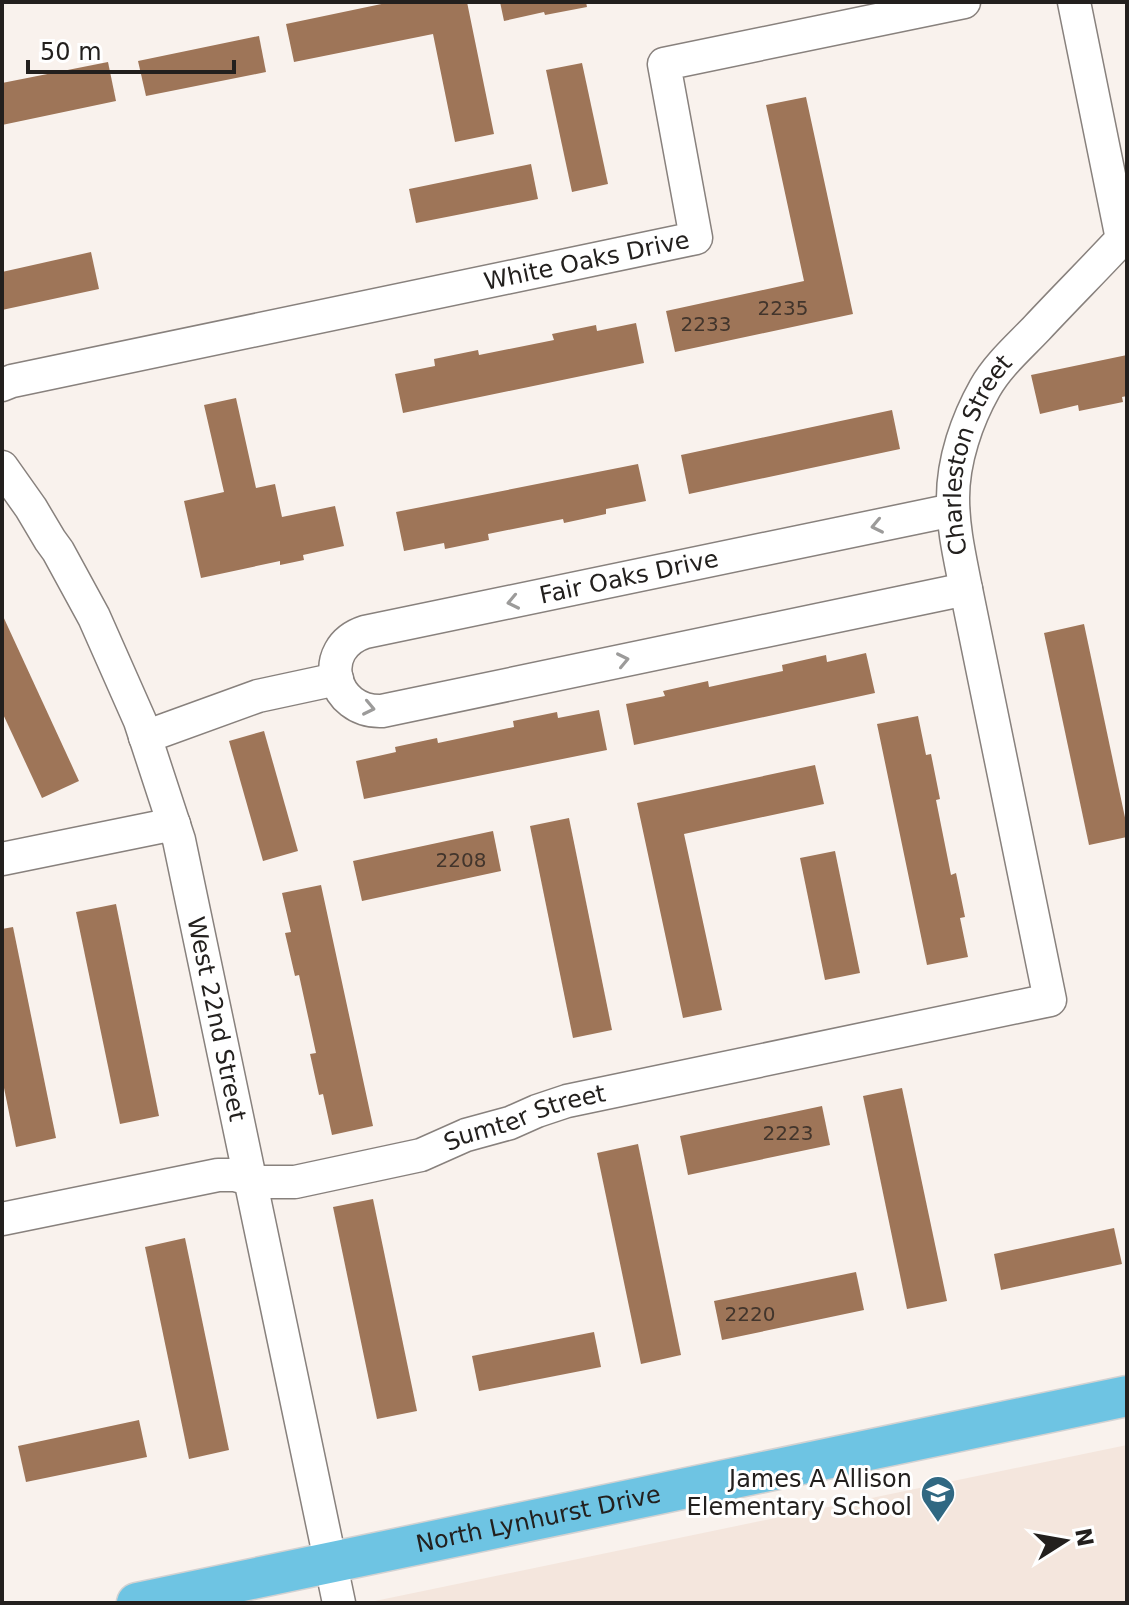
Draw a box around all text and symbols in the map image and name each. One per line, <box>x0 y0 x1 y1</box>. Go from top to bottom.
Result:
scale bar <box>28 24 234 74</box>
text: 50 m <box>40 38 102 66</box>
street label: White Oaks Drive <box>482 226 692 296</box>
house number: 2235 <box>758 296 808 320</box>
house number: 2233 <box>681 312 731 336</box>
street label: Charleston Street <box>939 349 1018 557</box>
one-way arrow <box>871 517 884 534</box>
street label: Fair Oaks Drive <box>537 544 721 610</box>
one-way arrow <box>506 592 519 609</box>
one-way arrow <box>617 653 630 670</box>
one-way arrow <box>362 699 375 716</box>
house number: 2208 <box>436 848 486 872</box>
street label: West 22nd Street <box>181 914 252 1124</box>
street label: Sumter Street <box>440 1079 608 1157</box>
house number: 2223 <box>763 1121 813 1145</box>
house number: 2220 <box>725 1302 775 1326</box>
place label: James A Allison Elementary School <box>687 1465 912 1521</box>
school or university icon: James A Allison Elementary School <box>919 1474 957 1524</box>
street label: North Lynhurst Drive <box>413 1480 663 1558</box>
north arrow <box>1025 1501 1105 1581</box>
text: N <box>1070 1526 1098 1549</box>

